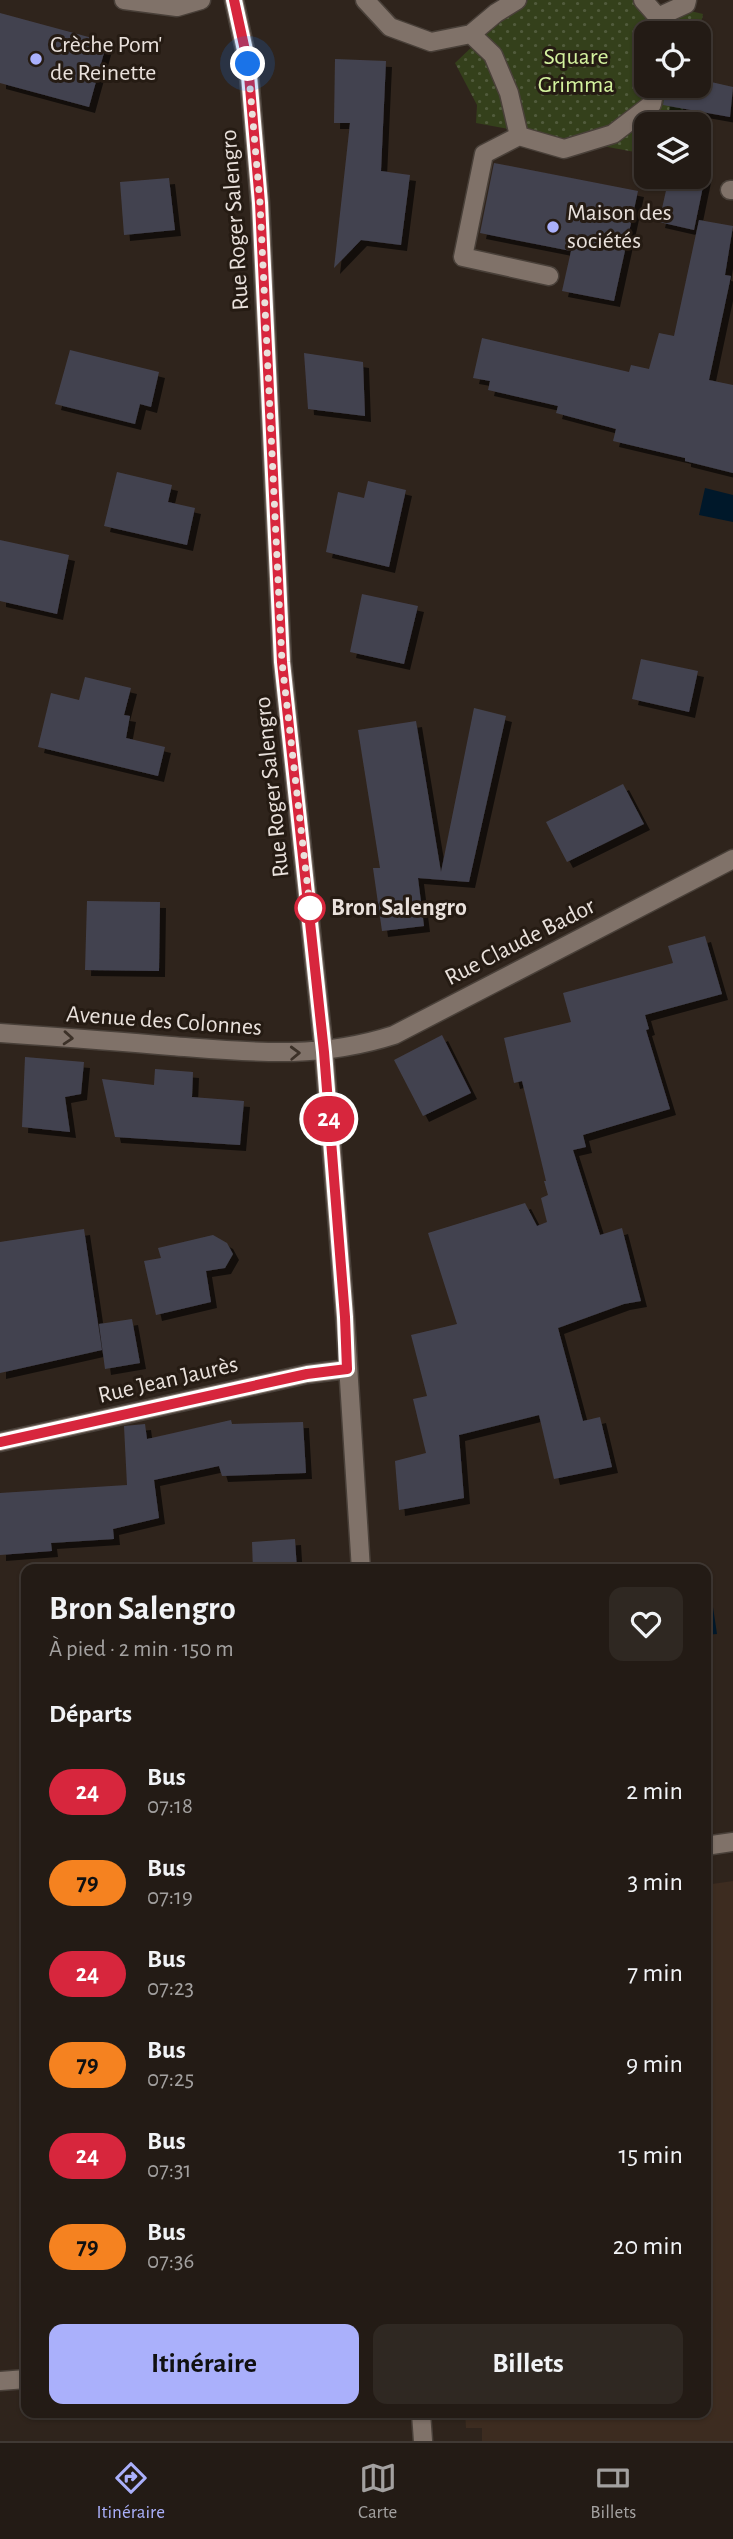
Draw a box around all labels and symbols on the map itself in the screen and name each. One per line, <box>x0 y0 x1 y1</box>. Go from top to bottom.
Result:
place label: Crèche Pom' de Reinette <box>50 33 162 85</box>
park label: Square Grimma <box>538 45 614 97</box>
your location <box>230 46 265 81</box>
marker: Crèche Pom' de Reinette <box>28 51 44 67</box>
street label: Rue Roger Salengro <box>217 129 253 311</box>
place label: Maison des sociétés <box>567 201 672 253</box>
marker: Maison des sociétés <box>545 219 561 235</box>
street label: Rue Roger Salengro <box>251 696 293 878</box>
marker: Bron Salengro <box>295 893 325 923</box>
street label: Rue Claude Bador <box>441 894 599 990</box>
place label: Bron Salengro <box>331 896 467 920</box>
street label: Avenue des Colonnes <box>65 1002 263 1040</box>
one-way arrow <box>63 1030 74 1045</box>
one-way arrow <box>290 1045 301 1060</box>
line badge: 24 <box>298 1096 360 1142</box>
street label: Rue Jean Jaurès <box>96 1352 240 1408</box>

